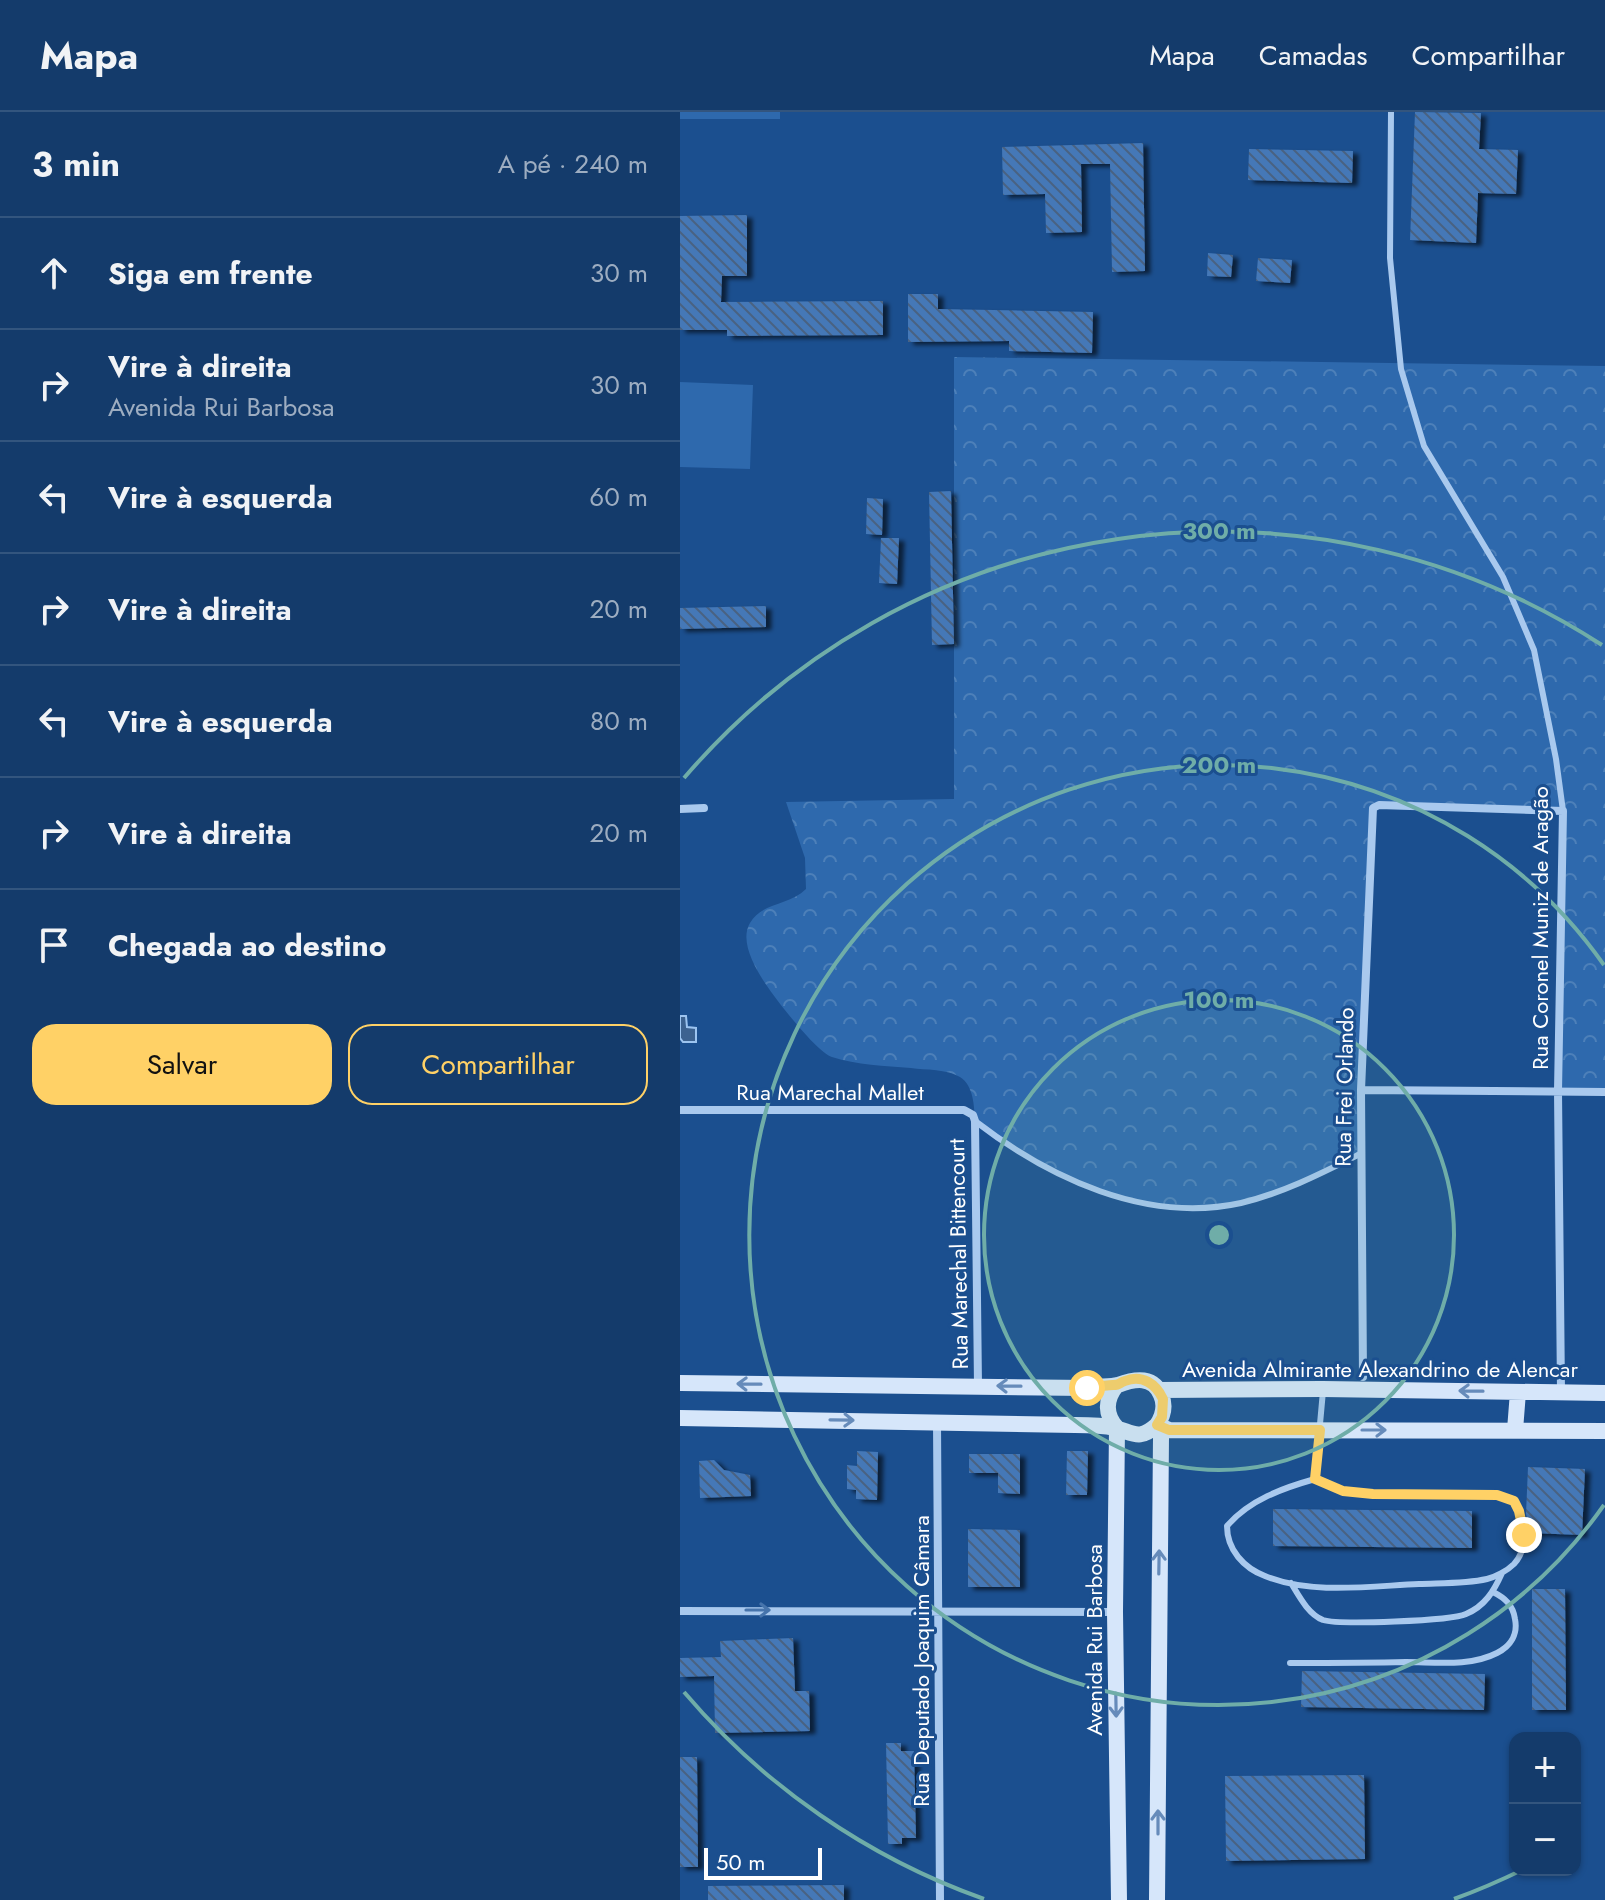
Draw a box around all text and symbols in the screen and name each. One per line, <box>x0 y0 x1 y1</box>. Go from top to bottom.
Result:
text: Mapa <box>40 28 138 83</box>
text: Mapa <box>1149 35 1215 76</box>
text: Camadas <box>1259 35 1367 76</box>
text: Compartilhar <box>1411 35 1565 76</box>
text: 3 min <box>32 140 120 189</box>
text: A pé · 240 m <box>498 145 648 183</box>
icon: ahead <box>32 251 76 295</box>
text: Siga em frente <box>108 252 313 295</box>
text: 30 m <box>590 254 648 292</box>
text: Vire à direita <box>108 345 292 388</box>
icon: right <box>32 363 76 407</box>
text: 30 m <box>590 366 648 404</box>
text: Avenida Rui Barbosa <box>108 388 335 426</box>
icon: left <box>32 475 76 519</box>
text: Vire à esquerda <box>108 476 333 519</box>
text: 60 m <box>589 478 648 516</box>
text: 300 m <box>1182 513 1256 548</box>
icon: right <box>32 587 76 631</box>
text: Vire à direita <box>108 588 292 631</box>
text: 20 m <box>590 590 648 628</box>
icon: left <box>32 699 76 743</box>
text: Vire à esquerda <box>108 700 333 743</box>
text: 80 m <box>590 702 648 740</box>
text: 200 m <box>1182 747 1256 782</box>
street label: Rua Coronel Muniz de Aragão <box>1524 786 1556 1070</box>
icon: right <box>32 811 76 855</box>
text: Vire à direita <box>108 812 292 855</box>
text: 20 m <box>590 814 648 852</box>
icon: arrive <box>32 923 76 967</box>
text: Chegada ao destino <box>108 924 386 967</box>
text: 100 m <box>1184 982 1254 1017</box>
street label: Rua Frei Orlando <box>1327 1007 1361 1167</box>
button: Salvar <box>32 1024 332 1105</box>
button: Compartilhar <box>348 1024 648 1105</box>
street label: Rua Marechal Mallet <box>736 1076 924 1108</box>
street label: Rua Marechal Bittencourt <box>940 1138 976 1370</box>
centre of rings <box>1205 1221 1233 1249</box>
street label: Avenida Almirante Alexandrino de Alencar <box>1182 1353 1578 1385</box>
route start <box>1069 1370 1105 1406</box>
one-way arrow <box>736 1376 763 1392</box>
one-way arrow <box>996 1378 1023 1394</box>
one-way arrow <box>1458 1383 1485 1399</box>
one-way arrow <box>828 1412 855 1428</box>
one-way arrow <box>1360 1422 1387 1438</box>
street label: Rua Deputado Joaquim Câmara <box>905 1515 937 1807</box>
route end <box>1506 1517 1542 1553</box>
street label: Avenida Rui Barbosa <box>1078 1544 1110 1736</box>
one-way arrow <box>1152 1549 1167 1576</box>
one-way arrow <box>744 1603 771 1618</box>
one-way arrow <box>1109 1691 1124 1718</box>
map controls <box>1509 1732 1581 1876</box>
button: + <box>1509 1732 1581 1804</box>
button: − <box>1509 1804 1581 1876</box>
one-way arrow <box>1150 1809 1166 1836</box>
scale bar <box>704 1844 822 1880</box>
text: 50 m <box>716 1846 765 1878</box>

